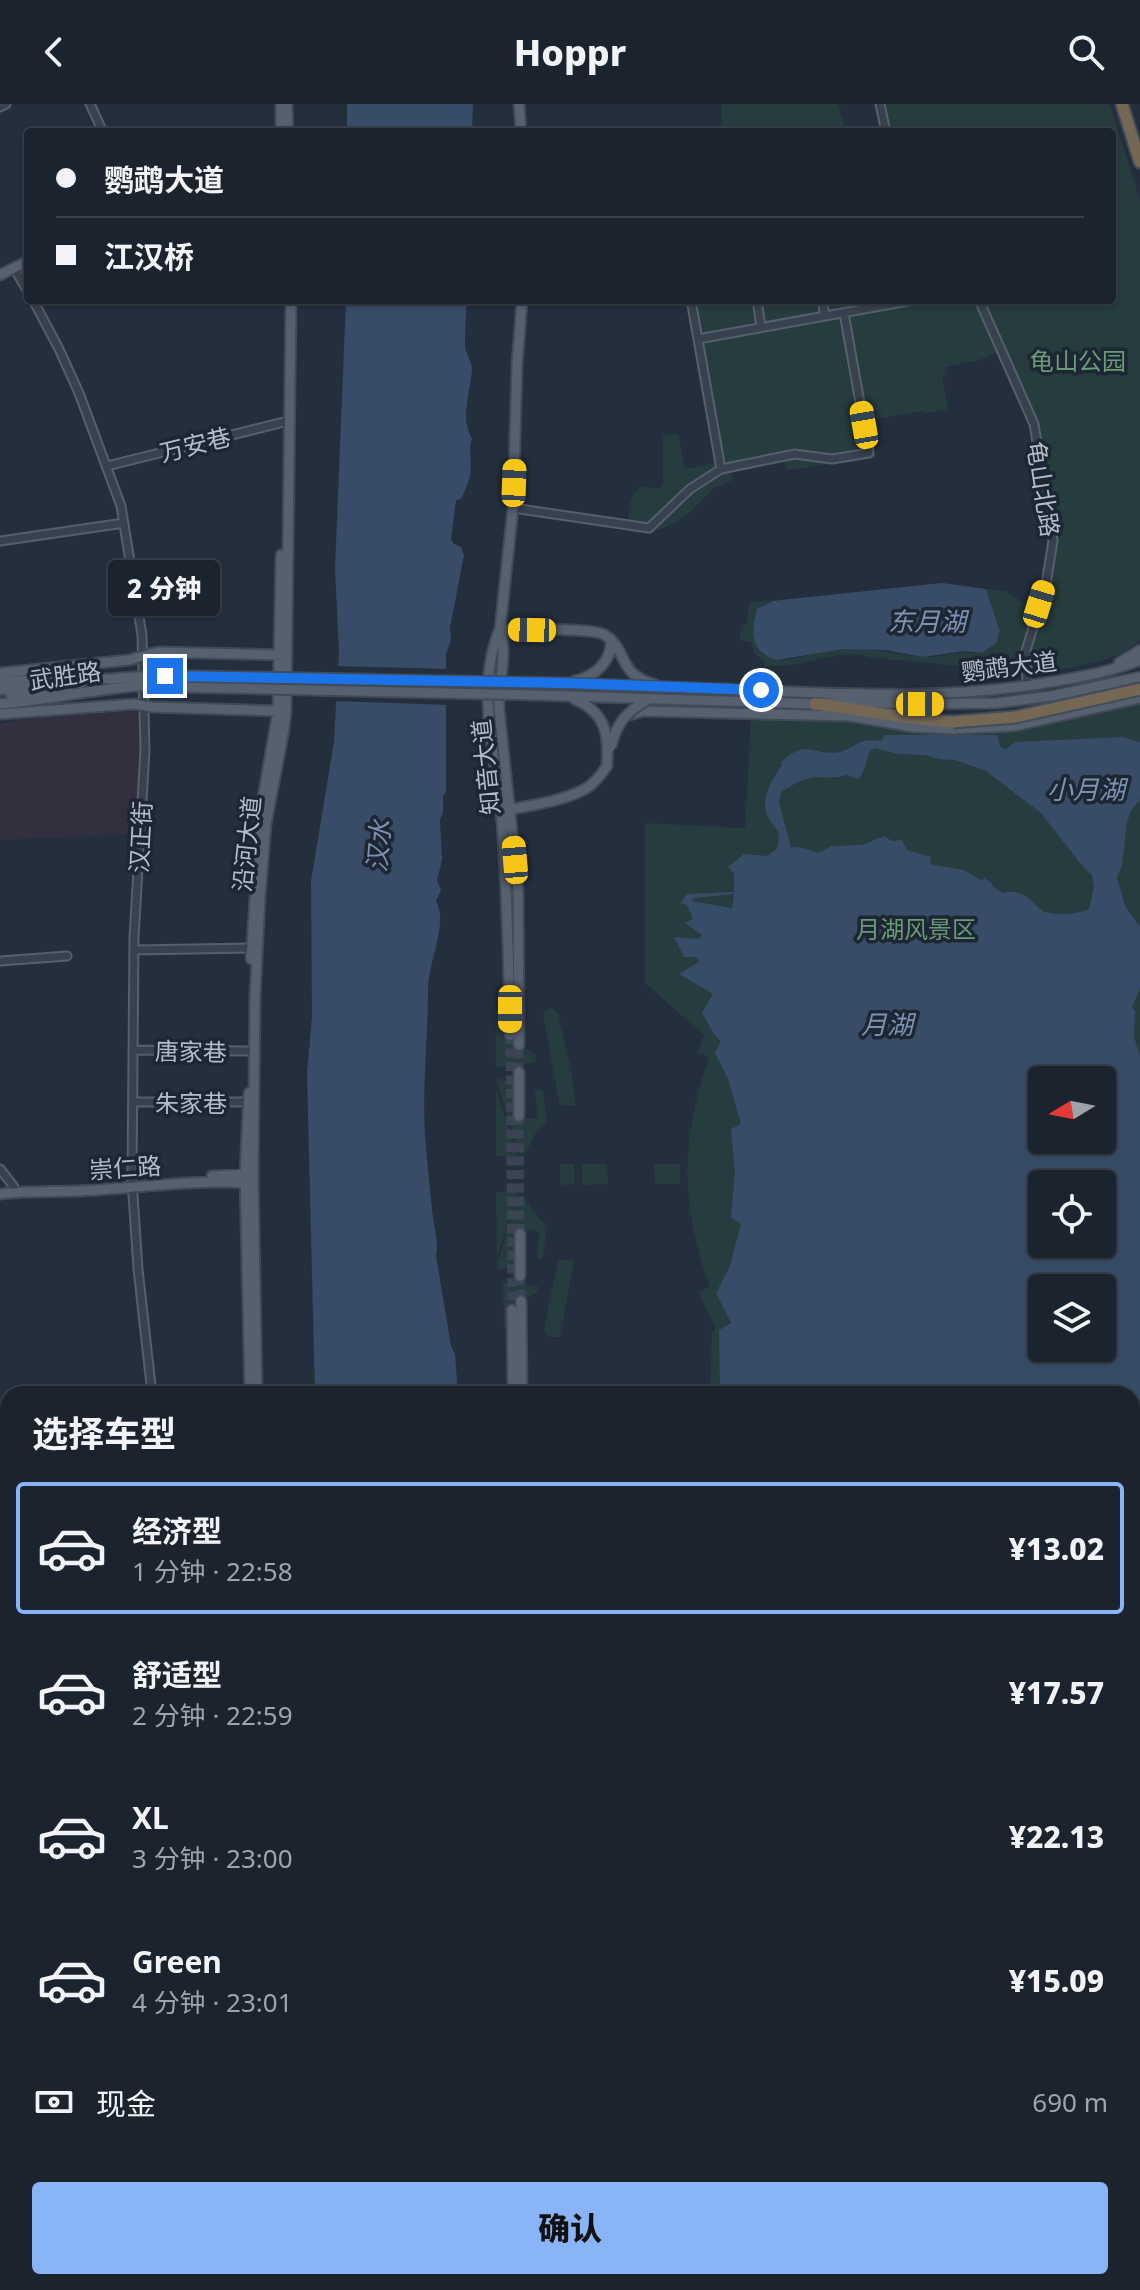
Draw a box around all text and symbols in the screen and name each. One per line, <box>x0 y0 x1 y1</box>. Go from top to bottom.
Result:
text: Hoppr <box>514 28 626 77</box>
icon: back <box>32 30 76 74</box>
icon: search <box>1064 30 1108 74</box>
text: 鹦鹉大道 <box>104 159 224 200</box>
text: 江汉桥 <box>104 236 194 277</box>
park label: 龟山公园 <box>1030 344 1126 377</box>
car <box>848 399 880 451</box>
street label: 万安巷 <box>156 419 234 469</box>
street label: 龟山北路 <box>1020 439 1068 539</box>
car <box>501 459 527 507</box>
callout: 2 分钟 <box>109 560 221 616</box>
text: 2 分钟 <box>127 570 201 606</box>
car <box>1021 578 1057 630</box>
water label: 东月湖 <box>888 603 970 639</box>
car <box>508 618 556 642</box>
street label: 鹦鹉大道 <box>959 644 1059 688</box>
street label: 武胜路 <box>27 654 103 696</box>
route end <box>147 658 183 694</box>
route start <box>743 672 779 708</box>
car <box>896 692 944 716</box>
street label: 知音大道 <box>464 718 506 816</box>
water label: 小月湖 <box>1047 771 1129 807</box>
street label: 沿河大道 <box>225 795 267 893</box>
street label: 汉正街 <box>122 800 158 874</box>
water label: 汉水 <box>358 818 398 873</box>
car <box>501 835 529 885</box>
park label: 月湖风景区 <box>856 912 976 945</box>
car <box>498 985 522 1033</box>
water label: 月湖 <box>861 1006 917 1042</box>
street label: 唐家巷 <box>155 1034 227 1068</box>
north arrow <box>1028 1066 1116 1154</box>
map controls <box>1028 1066 1116 1362</box>
street label: 朱家巷 <box>155 1086 227 1119</box>
street label: 崇仁路 <box>88 1148 162 1186</box>
button: locate <box>1028 1170 1116 1258</box>
button: layers <box>1028 1274 1116 1362</box>
text: 选择车型 <box>32 1409 176 1458</box>
text: 经济型 <box>132 1510 222 1551</box>
icon: car <box>36 1512 108 1584</box>
text: ¥13.02 <box>1009 1528 1104 1569</box>
text: 1 分钟 · 22:58 <box>132 1553 293 1589</box>
text: 舒适型 <box>132 1654 222 1695</box>
icon: car <box>36 1656 108 1728</box>
text: ¥17.57 <box>1009 1672 1104 1713</box>
text: 2 分钟 · 22:59 <box>132 1697 293 1733</box>
text: XL <box>132 1797 169 1838</box>
icon: car <box>36 1800 108 1872</box>
text: ¥22.13 <box>1009 1816 1104 1857</box>
text: 3 分钟 · 23:00 <box>132 1840 293 1876</box>
text: Green <box>132 1941 222 1982</box>
icon: car <box>36 1944 108 2016</box>
text: ¥15.09 <box>1009 1960 1104 2001</box>
text: 4 分钟 · 23:01 <box>132 1984 293 2020</box>
icon: cash <box>32 2080 76 2124</box>
text: 现金 <box>96 2083 156 2124</box>
text: 690 m <box>1032 2084 1108 2120</box>
button: 确认 <box>32 2182 1108 2274</box>

